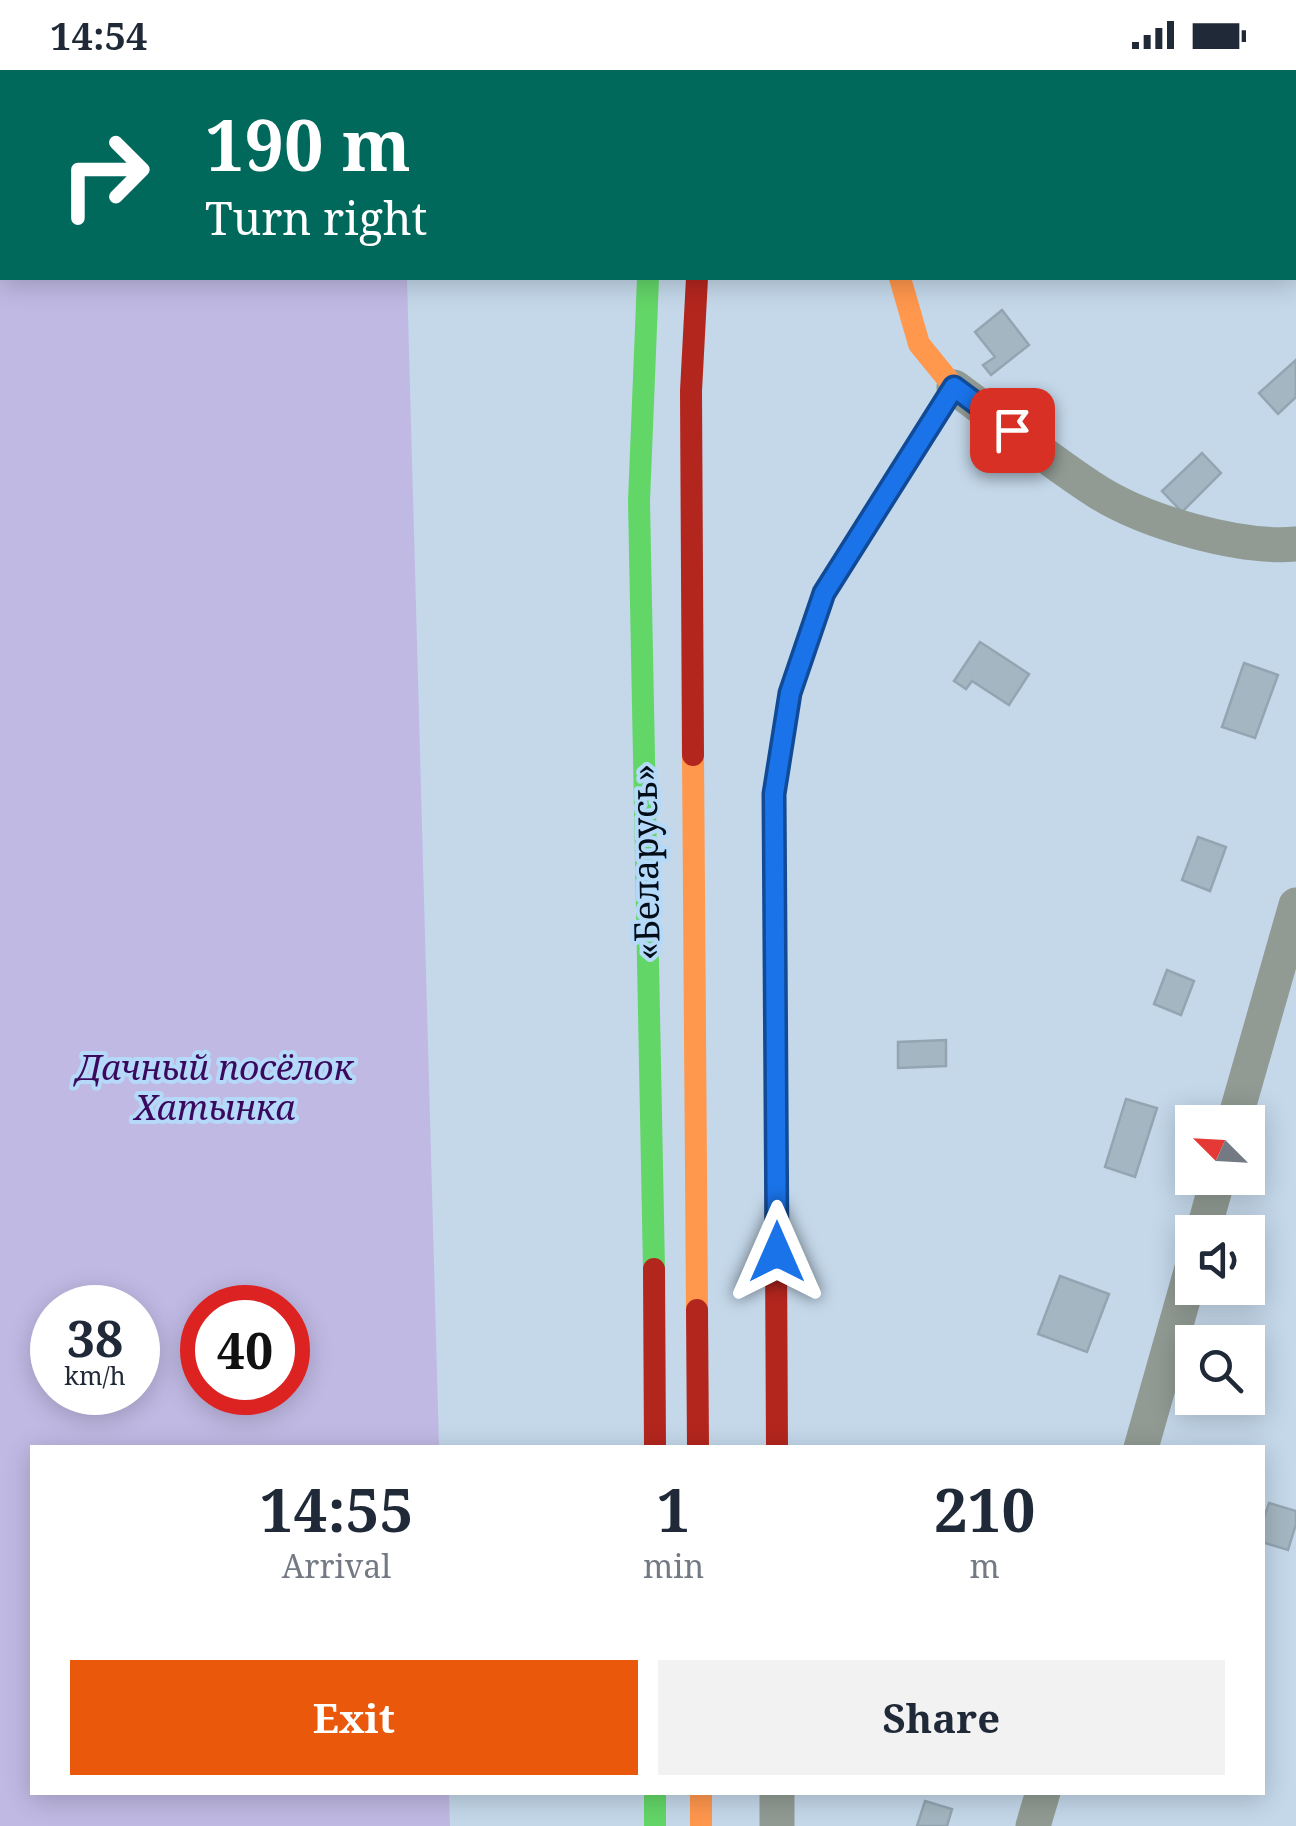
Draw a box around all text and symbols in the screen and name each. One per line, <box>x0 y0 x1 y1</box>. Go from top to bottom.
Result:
text: 14:54 <box>50 9 147 61</box>
text: 190 m <box>205 96 411 192</box>
icon: right <box>40 110 170 240</box>
text: Turn right <box>205 187 427 248</box>
pin <box>970 388 1055 473</box>
icon: arrive <box>985 403 1040 458</box>
street label: «Беларусь» <box>619 763 670 961</box>
park label: Дачный посёлок Хатынка <box>73 1043 355 1130</box>
north arrow <box>1175 1105 1265 1195</box>
map controls <box>1175 1105 1265 1415</box>
position arrow <box>725 1200 829 1304</box>
button: sound <box>1175 1215 1265 1305</box>
speed limit sign: 40 <box>180 1285 310 1415</box>
text: 38 <box>67 1304 123 1372</box>
button: search <box>1175 1325 1265 1415</box>
text: km/h <box>64 1358 126 1392</box>
text: 14:55 <box>260 1468 413 1550</box>
text: 1 <box>657 1468 691 1550</box>
text: 210 <box>934 1468 1035 1550</box>
text: Arrival <box>282 1544 391 1587</box>
text: min <box>643 1544 704 1587</box>
text: m <box>969 1544 1000 1587</box>
button: Exit <box>70 1660 638 1775</box>
button: Share <box>658 1660 1225 1775</box>

